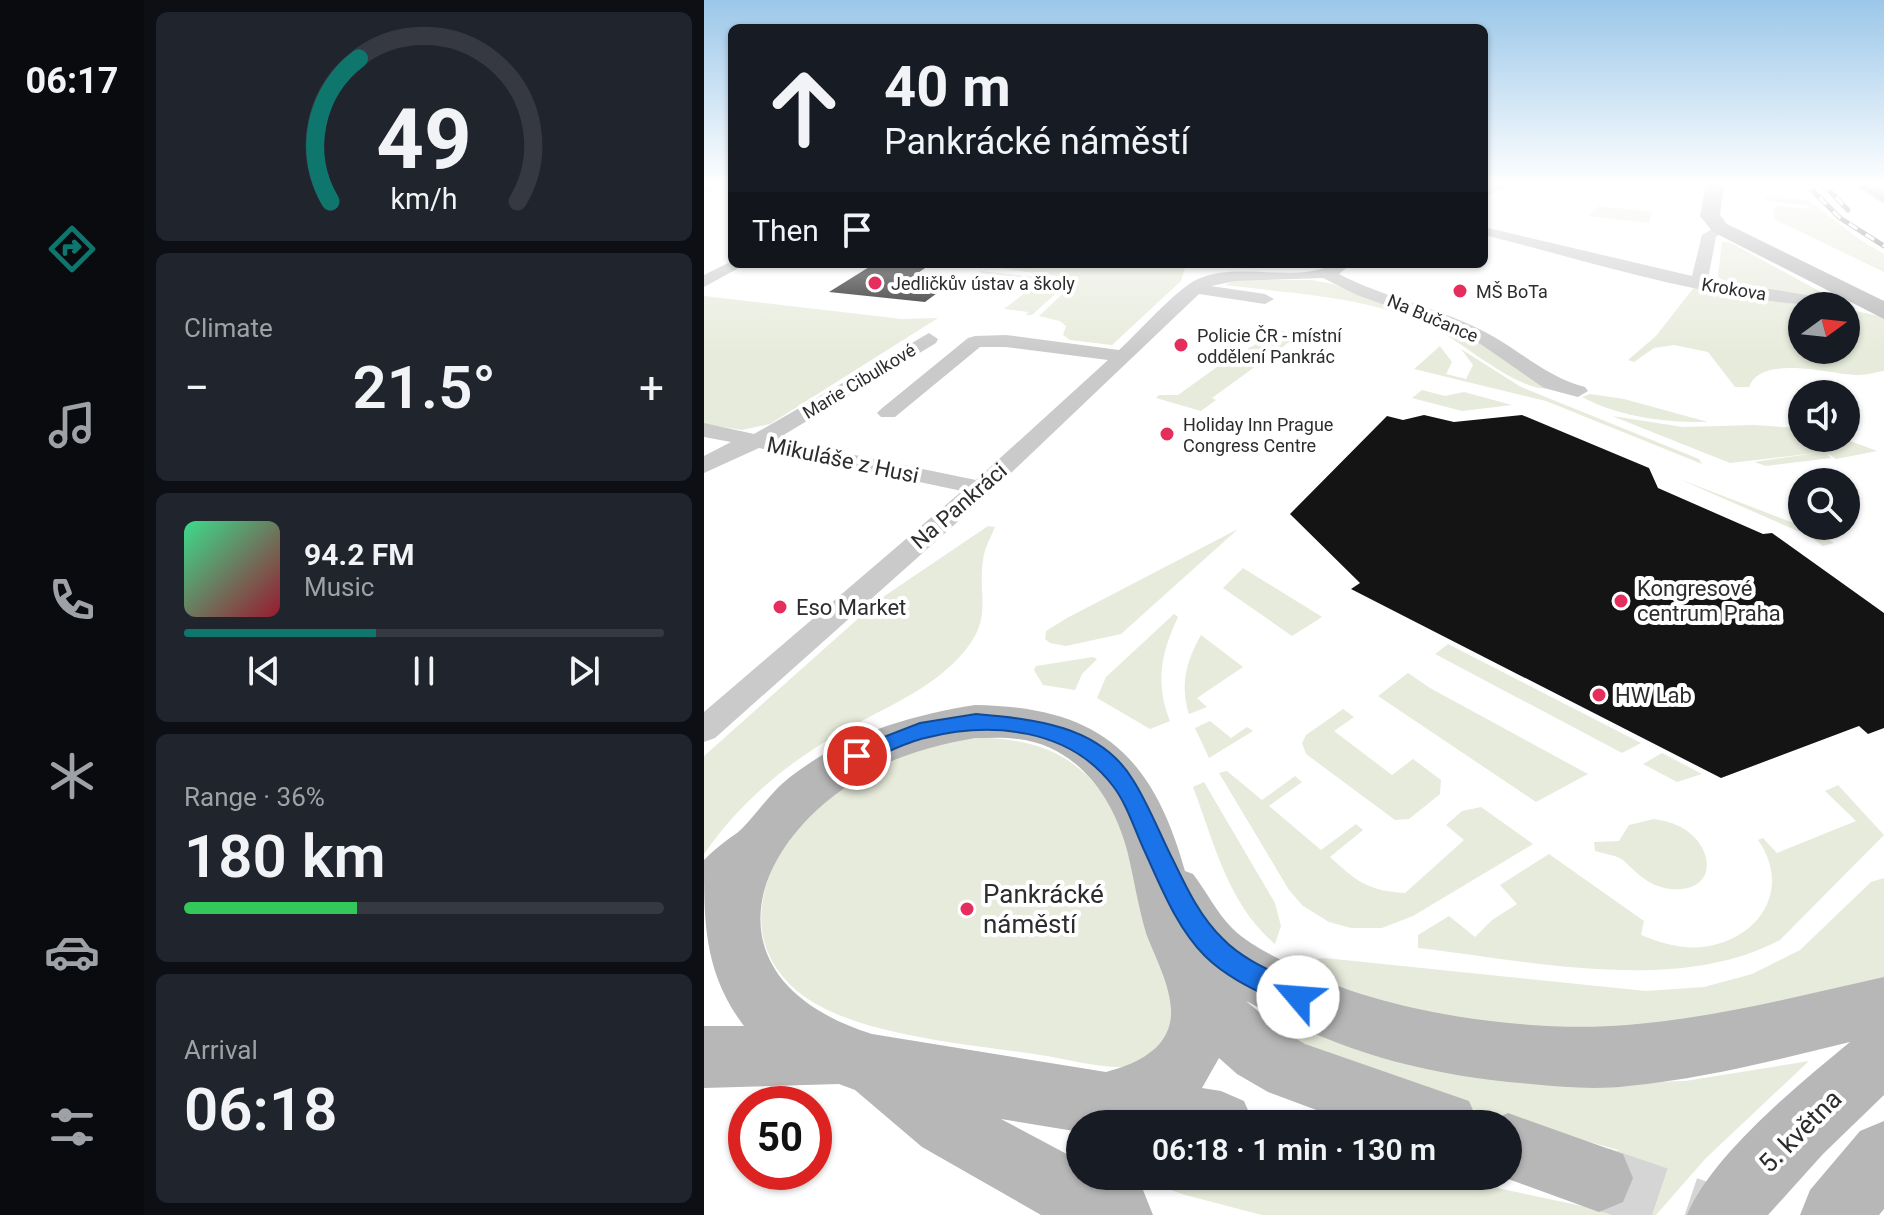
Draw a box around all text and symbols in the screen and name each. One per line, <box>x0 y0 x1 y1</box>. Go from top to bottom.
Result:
text: 40 m <box>884 54 1011 120</box>
icon: ahead <box>752 56 856 160</box>
text: 06:17 <box>26 60 118 102</box>
text: 49 <box>376 91 472 188</box>
text: Pankrácké náměstí <box>884 121 1189 163</box>
text: km/h <box>390 182 458 216</box>
icon: arrive <box>835 208 879 252</box>
text: Then <box>752 213 819 248</box>
icon: directions <box>44 221 100 277</box>
place label: Jedličkův ústav a školy <box>891 273 1075 294</box>
marker: Jedličkův ústav a školy <box>866 274 884 292</box>
street label: Krokova <box>1700 274 1768 304</box>
place label: MŠ BoTa <box>1476 281 1548 302</box>
marker: MŠ BoTa <box>1451 282 1469 300</box>
street label: Na Bučance <box>1385 290 1481 346</box>
north arrow <box>1788 292 1860 364</box>
map controls <box>1788 292 1860 540</box>
text: Climate <box>184 313 273 343</box>
place label: Policie ČR - místní oddělení Pankrác <box>1197 325 1342 367</box>
marker: Policie ČR - místní oddělení Pankrác <box>1172 336 1190 354</box>
street label: Marie Cibulkové <box>799 339 919 423</box>
text: 21.5° <box>353 352 496 423</box>
text: − <box>184 362 209 414</box>
text: + <box>639 362 664 414</box>
button: sound <box>1788 380 1860 452</box>
icon: music <box>44 397 100 453</box>
place label: Holiday Inn Prague Congress Centre <box>1183 414 1333 456</box>
marker: Holiday Inn Prague Congress Centre <box>1158 425 1176 443</box>
street label: Mikuláše z Husi <box>765 432 921 488</box>
street label: Na Pankráci <box>906 458 1012 554</box>
button: search <box>1788 468 1860 540</box>
text: 94.2 FM <box>304 537 415 572</box>
icon: phone <box>44 572 100 628</box>
text: Music <box>304 572 374 602</box>
place label: Kongresové centrum Praha <box>1637 576 1781 626</box>
marker: Kongresové centrum Praha <box>1612 592 1630 610</box>
place label: Eso Market <box>796 595 906 620</box>
marker: Eso Market <box>771 598 789 616</box>
icon: previous <box>242 649 286 693</box>
icon: pause <box>402 649 446 693</box>
icon: next <box>562 649 606 693</box>
place label: HW Lab <box>1615 683 1692 708</box>
marker: HW Lab <box>1590 686 1608 704</box>
pin <box>823 722 891 790</box>
icon: arrive <box>835 734 879 778</box>
icon: climate <box>44 748 100 804</box>
text: Range · 36% <box>184 782 325 812</box>
text: 180 km <box>184 821 386 892</box>
place label: Pankrácké náměstí <box>983 879 1104 939</box>
marker: Pankrácké náměstí <box>958 900 976 918</box>
icon: car <box>44 924 100 980</box>
position arrow <box>1256 955 1340 1039</box>
text: Arrival <box>184 1035 258 1065</box>
text: 06:18 <box>184 1074 337 1145</box>
street label: 5. května <box>1753 1084 1847 1178</box>
speed limit sign: 50 <box>728 1086 832 1190</box>
icon: filters <box>44 1099 100 1155</box>
text: 06:18 · 1 min · 130 m <box>1152 1132 1436 1167</box>

